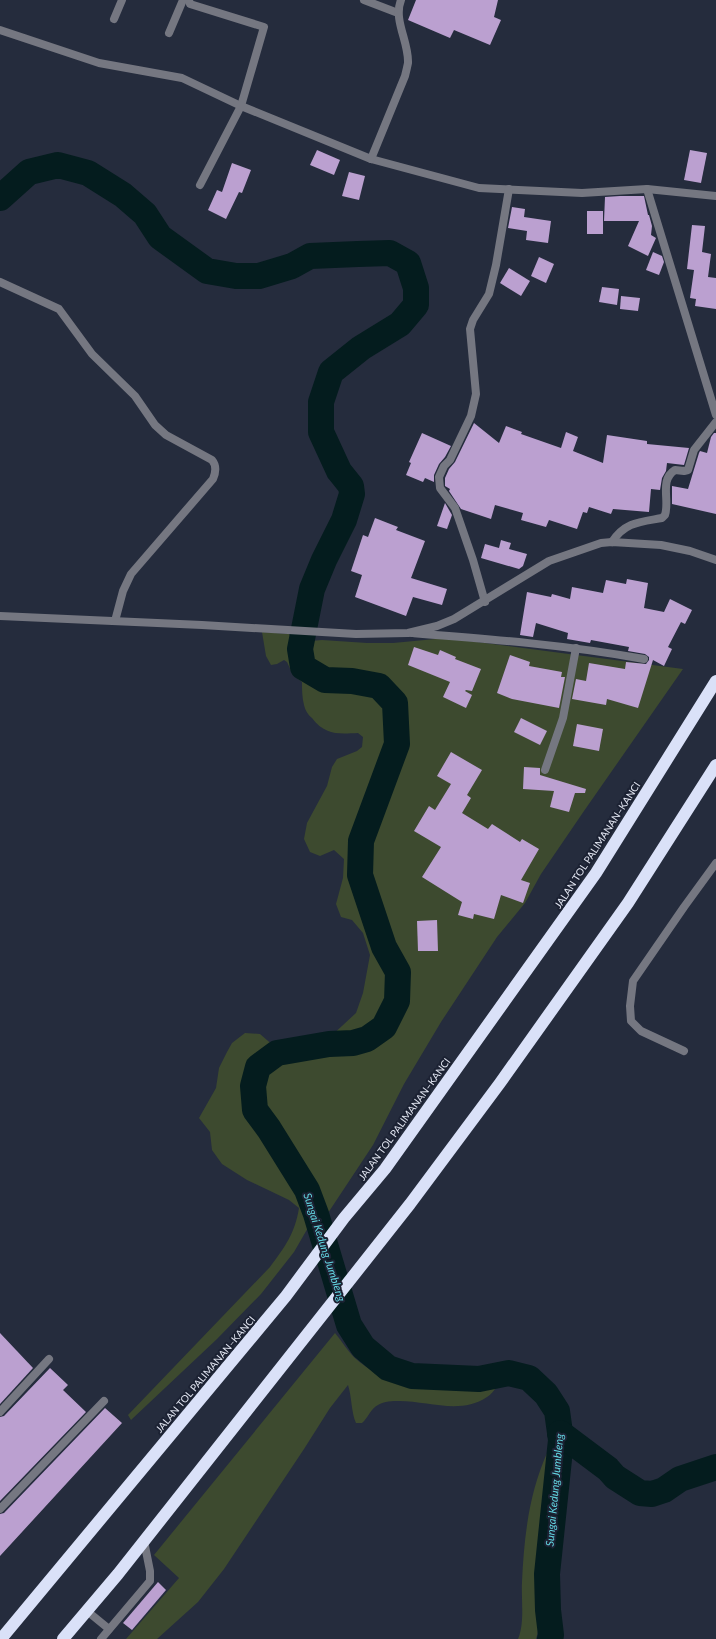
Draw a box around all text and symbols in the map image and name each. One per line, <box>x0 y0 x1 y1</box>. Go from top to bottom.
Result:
street label: JALAN TOL PALIMANAN–KANCI <box>552 780 642 910</box>
street label: JALAN TOL PALIMANAN–KANCI <box>356 1055 452 1183</box>
water label: Sungai Kedung Jumbleng <box>301 1191 349 1303</box>
street label: JALAN TOL PALIMANAN–KANCI <box>153 1313 257 1435</box>
water label: Sungai Kedung Jumbleng <box>543 1432 565 1547</box>

